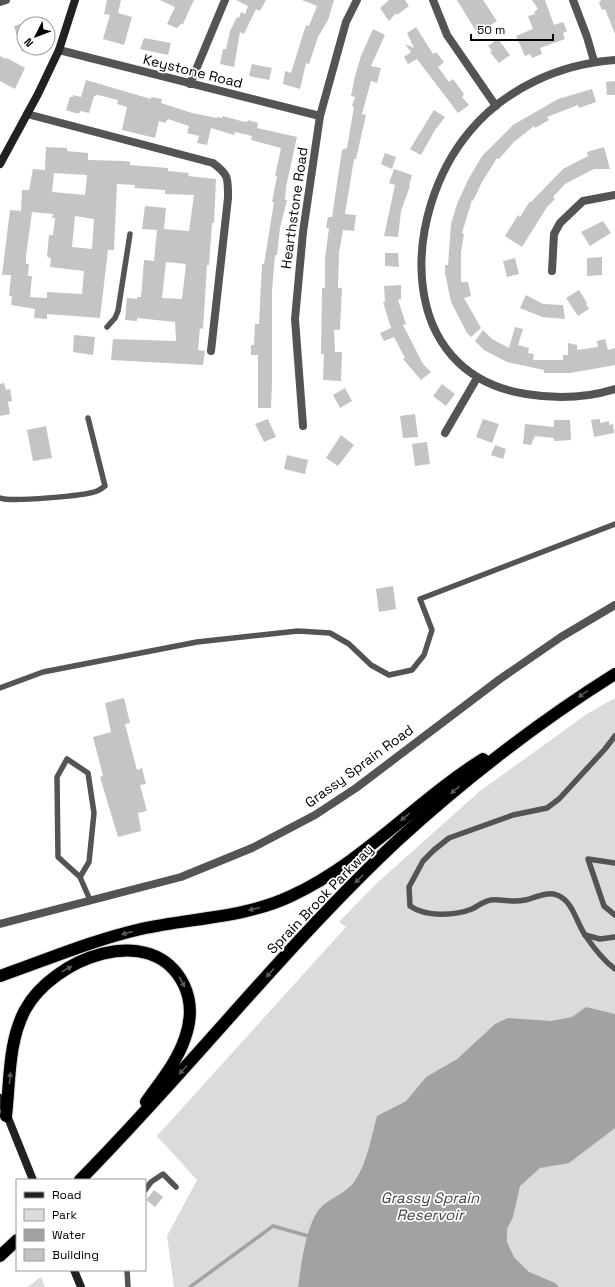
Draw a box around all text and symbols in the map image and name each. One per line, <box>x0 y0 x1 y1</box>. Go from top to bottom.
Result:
north arrow <box>16 16 56 56</box>
scale bar <box>471 16 553 42</box>
text: 50 m <box>477 22 505 38</box>
text: N <box>21 35 36 50</box>
street label: Keystone Road <box>141 50 245 92</box>
street label: Hearthstone Road <box>277 146 311 270</box>
one-way arrow <box>578 690 588 698</box>
street label: Grassy Sprain Road <box>301 721 417 811</box>
one-way arrow <box>449 786 460 795</box>
one-way arrow <box>400 813 410 821</box>
street label: Sprain Brook Parkway <box>263 840 377 958</box>
one-way arrow <box>354 874 364 884</box>
one-way arrow <box>248 907 260 913</box>
one-way arrow <box>120 930 132 936</box>
one-way arrow <box>62 965 73 972</box>
one-way arrow <box>265 968 275 978</box>
one-way arrow <box>178 976 185 988</box>
one-way arrow <box>179 1065 188 1075</box>
one-way arrow <box>7 1072 13 1084</box>
legend <box>16 1179 146 1271</box>
text: Road <box>52 1187 81 1203</box>
water label: Grassy Sprain Reservoir <box>381 1188 480 1224</box>
text: Park <box>52 1207 77 1223</box>
text: Water <box>52 1227 86 1243</box>
text: Building <box>52 1247 99 1263</box>

